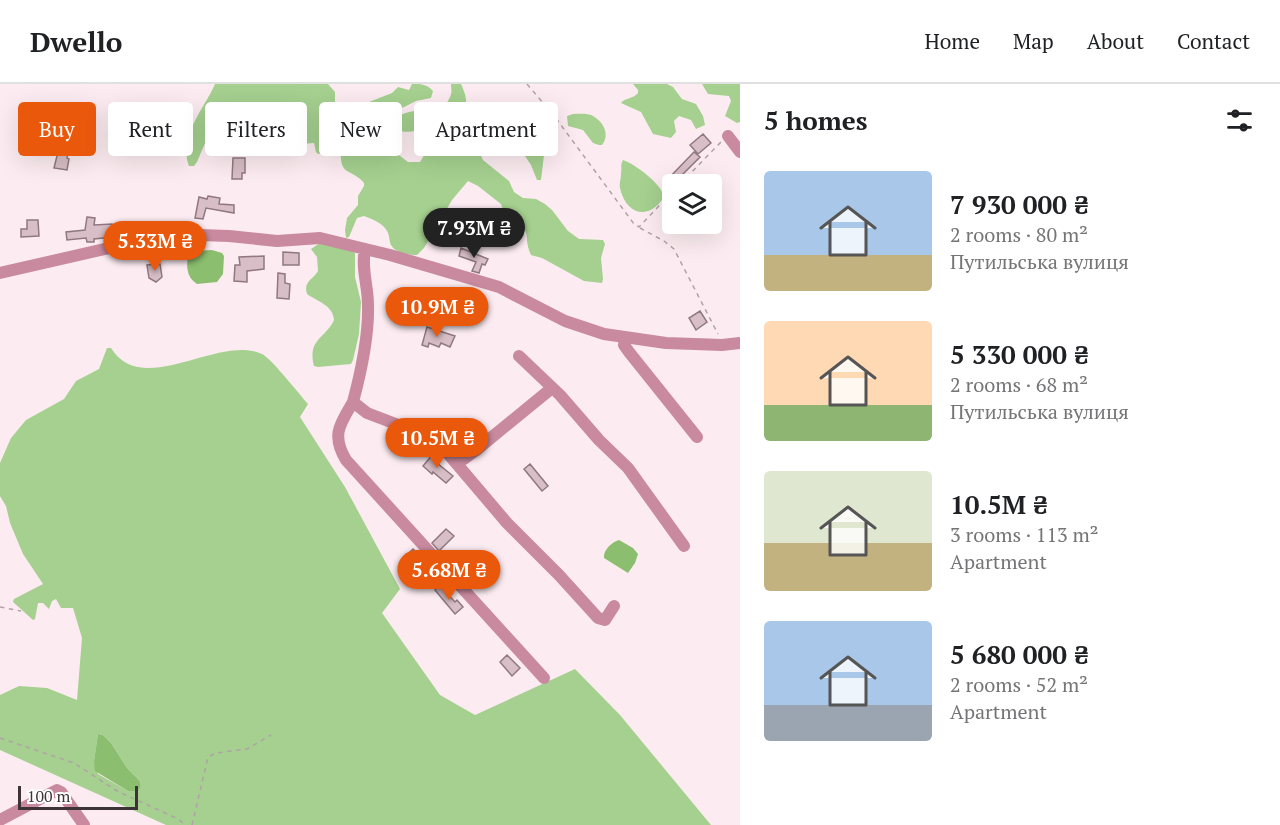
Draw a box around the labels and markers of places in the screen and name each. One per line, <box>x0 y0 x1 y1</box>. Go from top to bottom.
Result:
pin: 7.93M ₴ <box>419 208 529 259</box>
pin: 5.33M ₴ <box>100 221 210 272</box>
pin: 10.9M ₴ <box>382 287 492 338</box>
pin: 10.5M ₴ <box>382 418 492 469</box>
pin: 5.68M ₴ <box>394 550 504 601</box>

